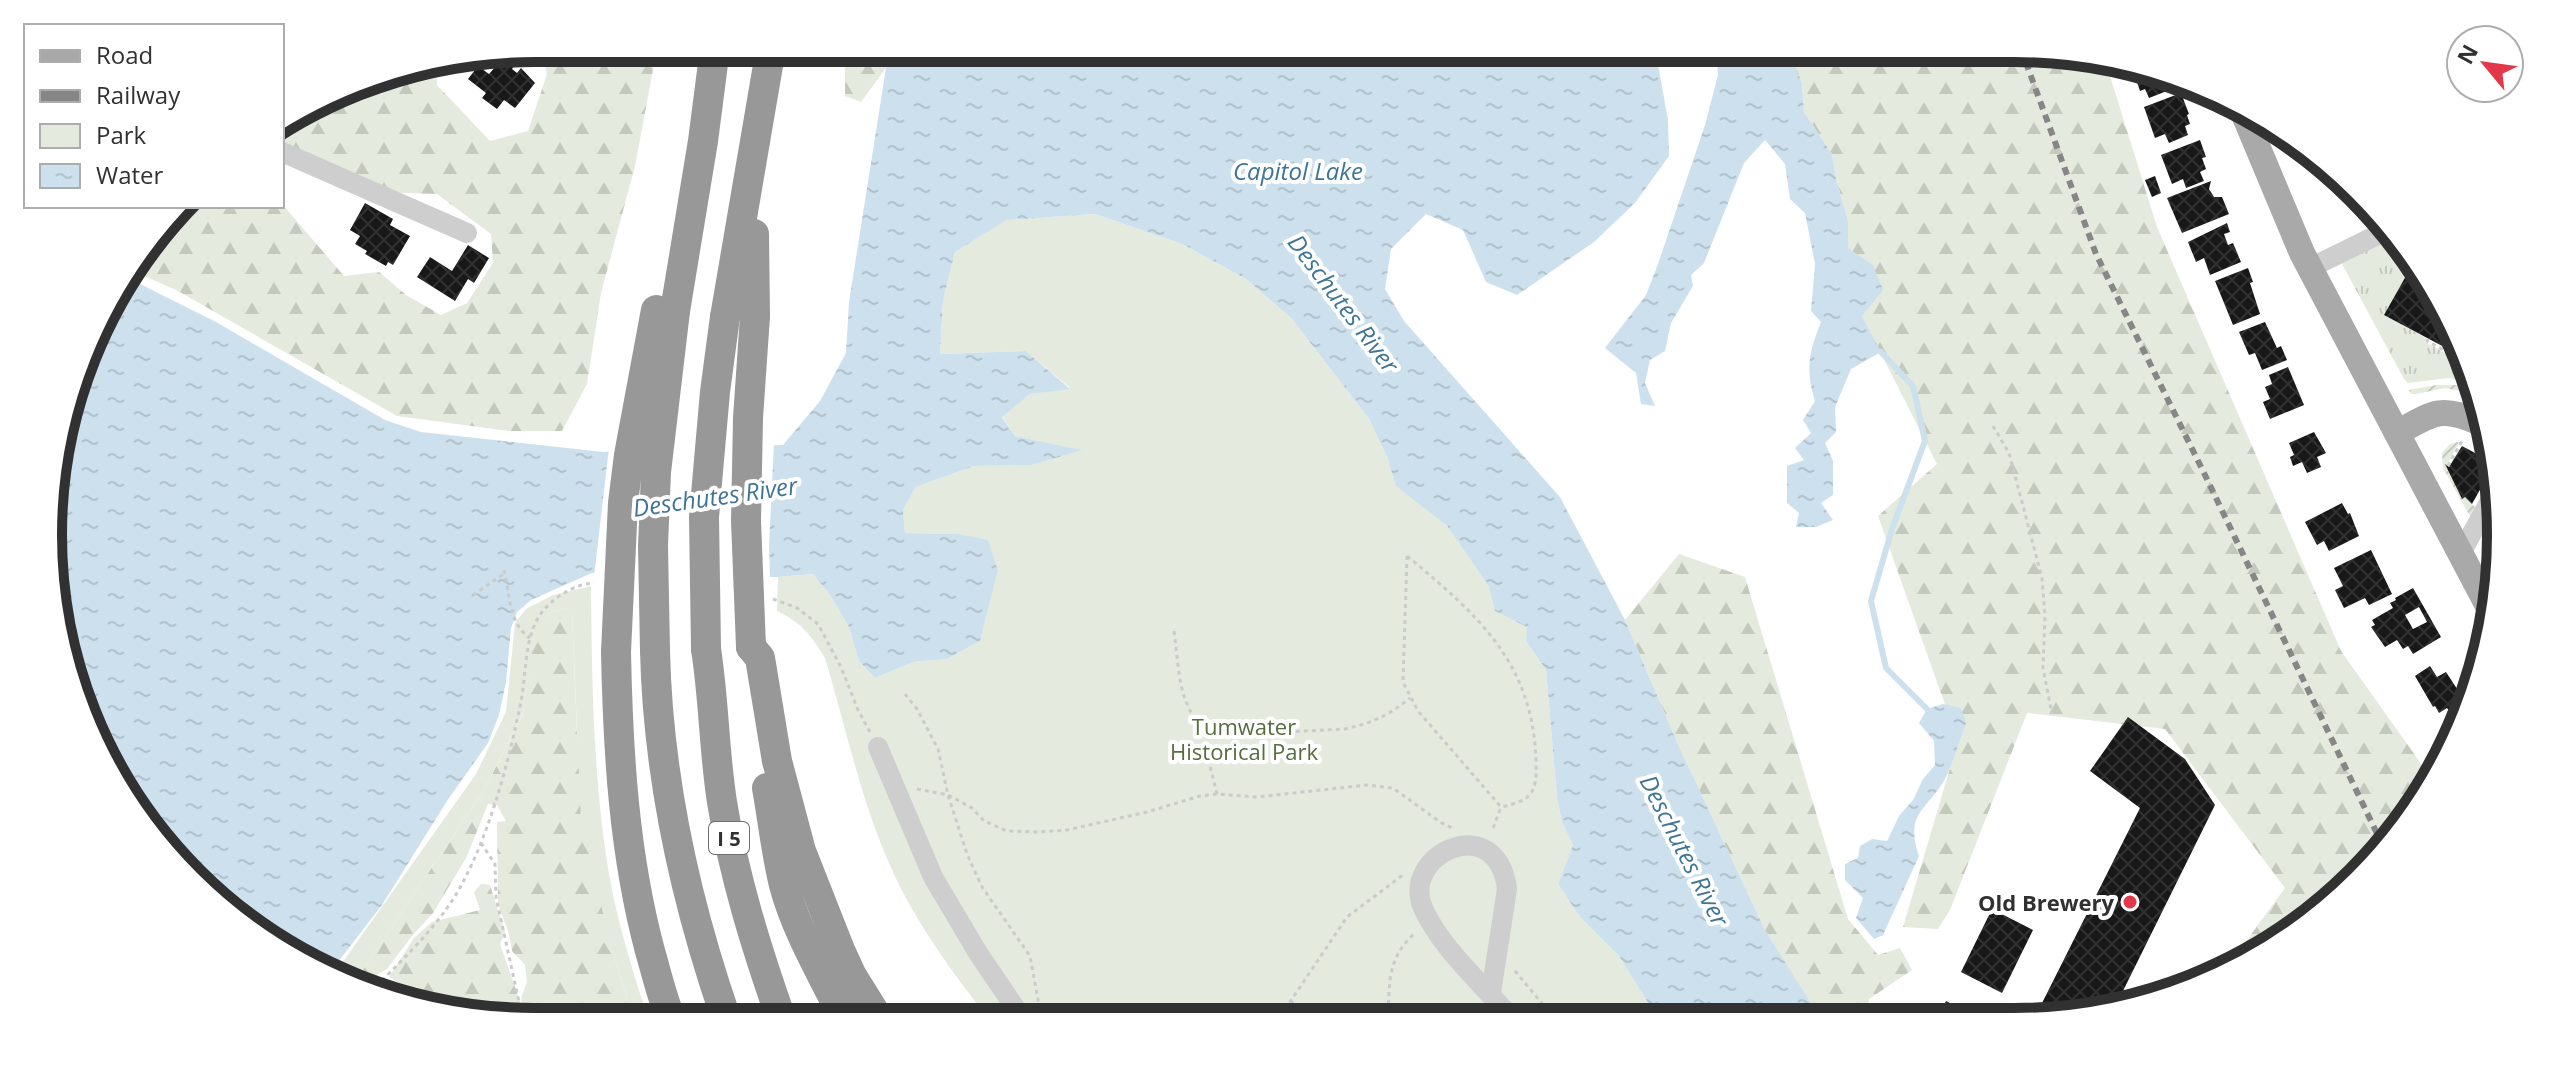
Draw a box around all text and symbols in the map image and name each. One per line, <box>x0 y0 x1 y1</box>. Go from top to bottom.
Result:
legend <box>24 24 284 208</box>
north arrow <box>2445 24 2525 104</box>
text: Road <box>96 38 153 71</box>
text: N <box>2449 39 2484 69</box>
text: Railway <box>96 78 181 111</box>
text: Park <box>96 118 147 151</box>
water label: Capitol Lake <box>1233 154 1363 187</box>
text: Water <box>96 158 164 191</box>
water label: Deschutes River <box>1281 227 1408 380</box>
water label: Deschutes River <box>631 468 801 524</box>
park label: Tumwater Historical Park <box>1170 711 1318 766</box>
water label: Deschutes River <box>1633 769 1738 933</box>
road number: I 5 <box>709 822 749 854</box>
place label: Old Brewery <box>1978 887 2114 917</box>
marker: Old Brewery <box>2121 893 2139 911</box>

